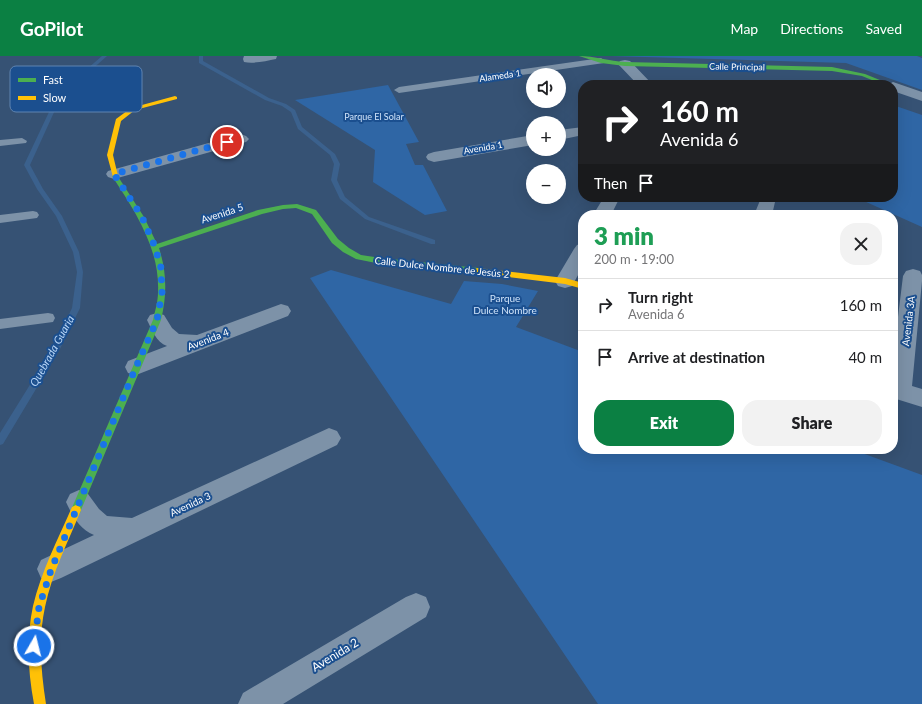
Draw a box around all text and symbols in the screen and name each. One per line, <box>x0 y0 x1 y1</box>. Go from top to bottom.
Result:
text: GoPilot <box>20 17 83 40</box>
text: Map <box>731 20 758 37</box>
text: Directions <box>780 20 843 37</box>
text: Saved <box>865 20 902 37</box>
street label: Calle Principal <box>709 61 765 72</box>
legend <box>10 66 142 112</box>
street label: Alameda 1 <box>478 67 521 84</box>
map controls <box>526 68 566 204</box>
button: sound <box>526 68 566 108</box>
text: Fast <box>43 73 63 86</box>
text: Slow <box>43 91 67 104</box>
text: 160 m <box>660 94 739 128</box>
icon: right <box>594 96 646 148</box>
park label: Parque El Solar <box>344 111 404 122</box>
button: + <box>526 116 566 156</box>
pin <box>210 125 244 159</box>
text: Avenida 6 <box>660 128 738 150</box>
icon: arrive <box>216 131 238 153</box>
street label: Avenida 1 <box>463 139 503 156</box>
button: − <box>526 164 566 204</box>
icon: arrive <box>635 172 657 194</box>
text: Then <box>594 174 627 192</box>
street label: Avenida 5 <box>199 201 245 225</box>
text: 3 min <box>594 221 654 250</box>
button: close <box>840 223 882 265</box>
text: 200 m · 19:00 <box>594 251 674 267</box>
street label: Calle Dulce Nombre de Jesús 2 <box>374 254 510 280</box>
text: Turn right <box>628 288 693 306</box>
park label: Parque Dulce Nombre <box>473 292 537 316</box>
icon: right <box>594 294 616 316</box>
street label: Avenida 3A <box>899 295 917 347</box>
text: 160 m <box>840 296 882 314</box>
text: Avenida 6 <box>628 306 685 322</box>
water label: Quebrada Guaria <box>27 313 77 388</box>
street label: Avenida 4 <box>186 326 231 352</box>
icon: arrive <box>594 346 616 368</box>
text: Arrive at destination <box>628 348 765 366</box>
text: 40 m <box>848 348 882 366</box>
button: Exit <box>594 400 734 446</box>
button: Share <box>742 400 882 446</box>
street label: Avenida 3 <box>168 489 212 519</box>
position arrow <box>13 625 55 667</box>
street label: Avenida 2 <box>308 635 361 674</box>

